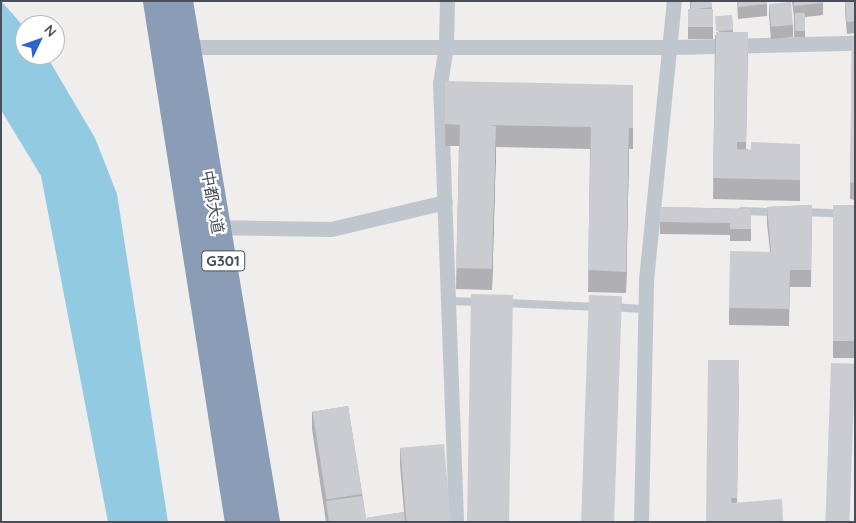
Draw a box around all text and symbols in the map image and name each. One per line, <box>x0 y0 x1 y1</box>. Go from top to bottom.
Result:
north arrow <box>15 15 65 65</box>
text: N <box>40 21 61 40</box>
street label: 中都大道 <box>198 169 228 235</box>
road number: G301 <box>200 248 246 274</box>

